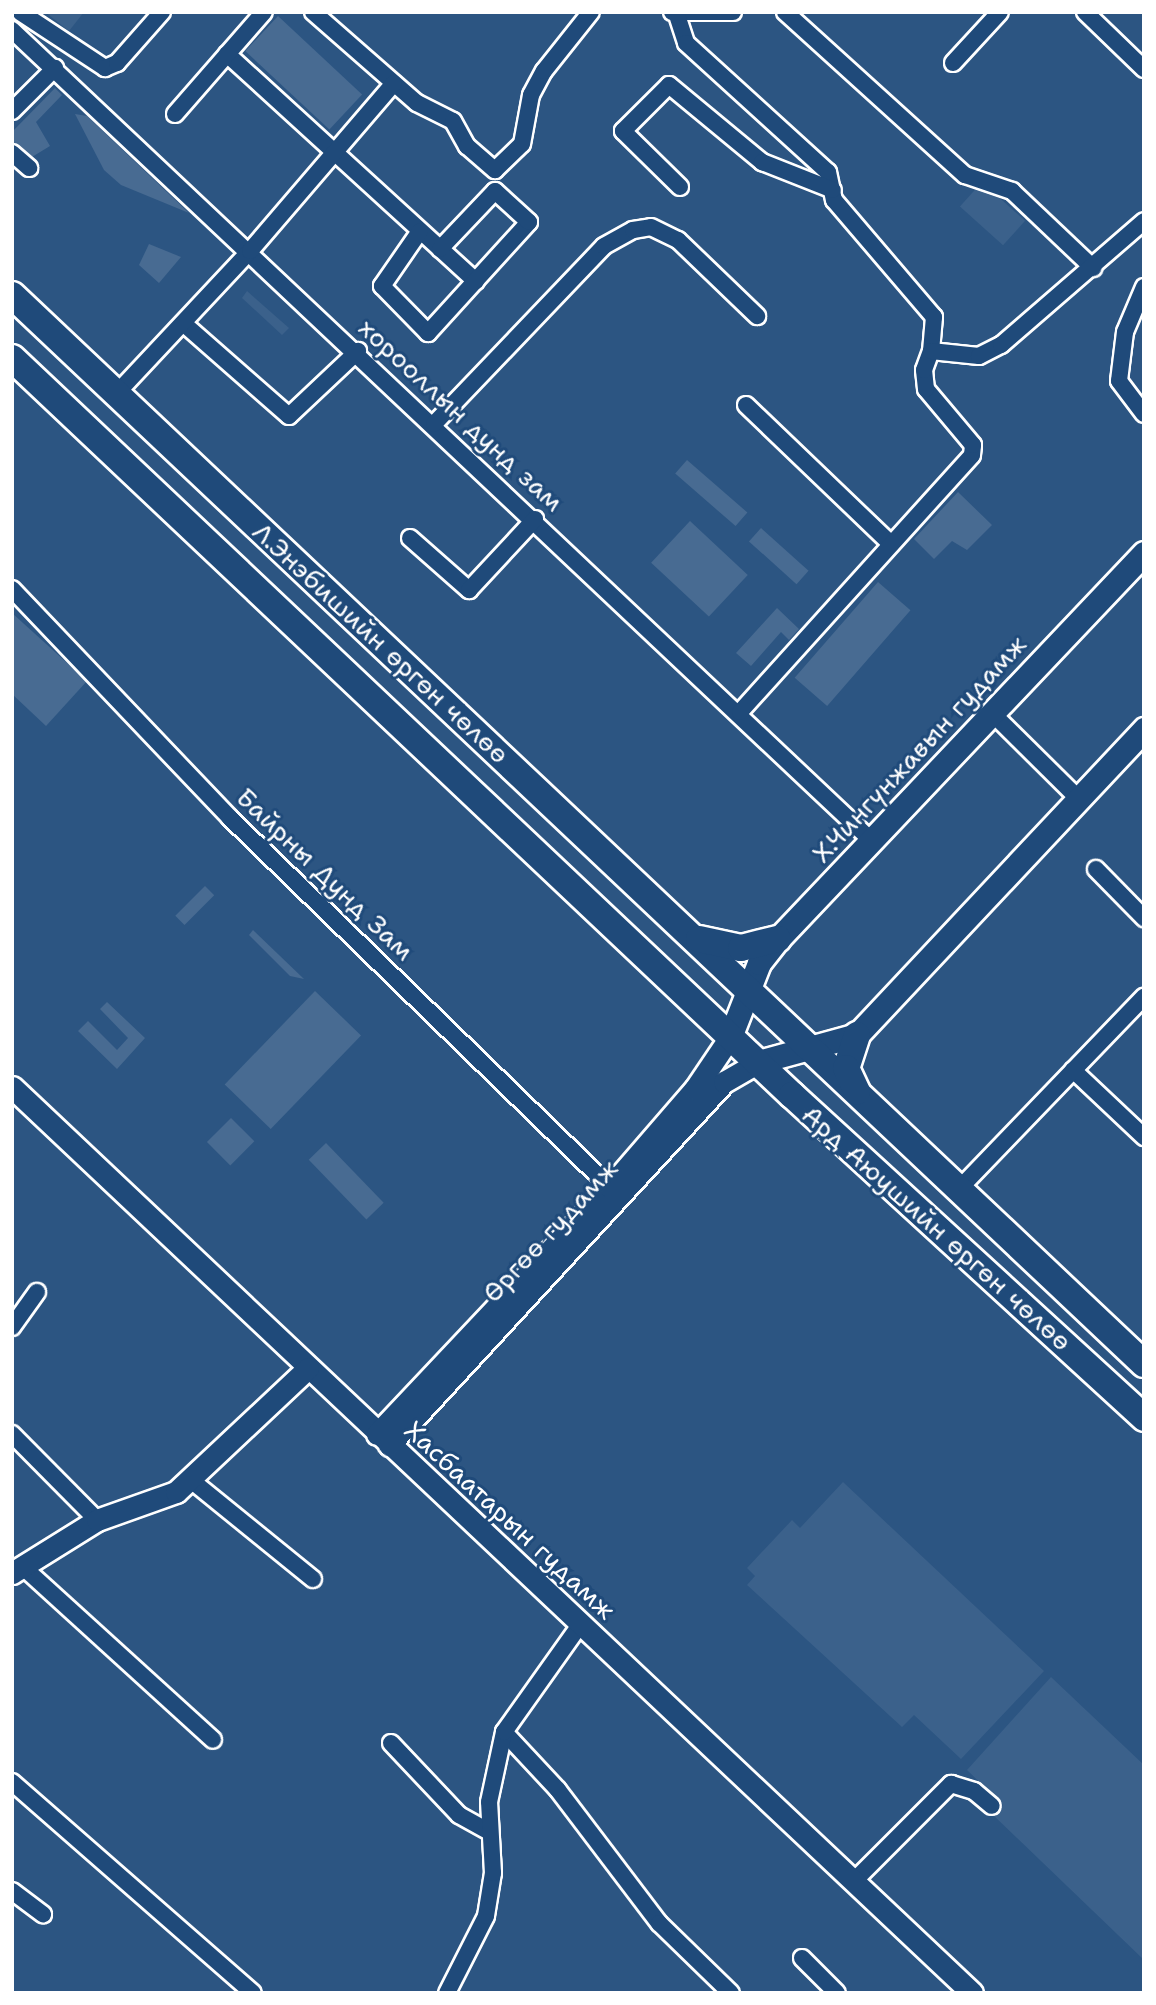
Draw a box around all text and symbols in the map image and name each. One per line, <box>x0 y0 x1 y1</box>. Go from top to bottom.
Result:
street label: хорооллын дунд зам <box>352 312 570 518</box>
street label: Л.Энэбишийн өргөн чөлөө <box>246 516 516 770</box>
street label: Х.Чингүнжавын гудамж <box>806 629 1032 869</box>
street label: Байрны Дунд Зам <box>230 781 420 967</box>
street label: Ард Аюушийн өргөн чөлөө <box>796 1099 1078 1357</box>
street label: Өргөө гудамж <box>476 1153 624 1309</box>
street label: Хасбаатарын гудамж <box>398 1414 622 1626</box>

